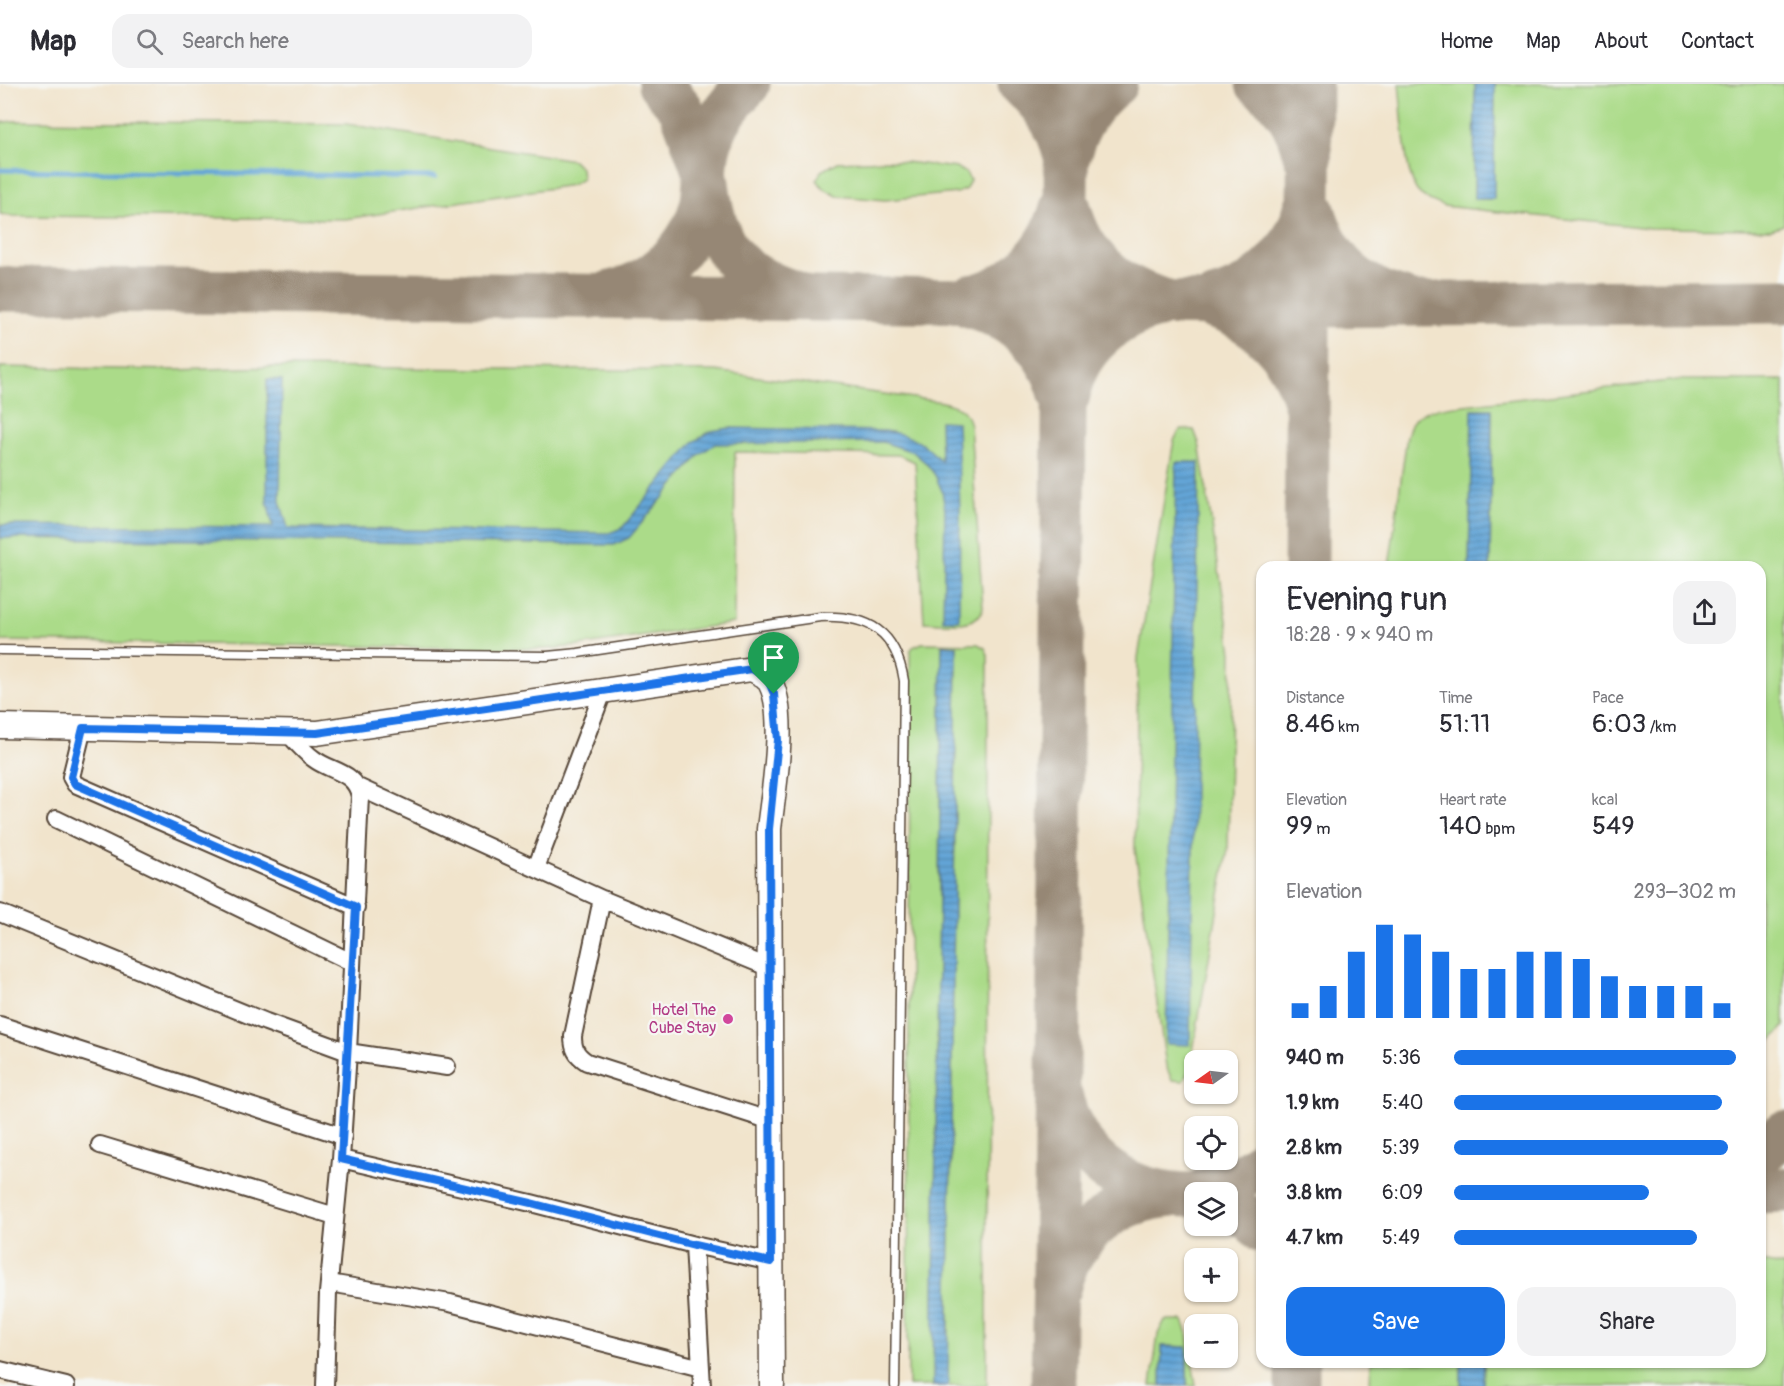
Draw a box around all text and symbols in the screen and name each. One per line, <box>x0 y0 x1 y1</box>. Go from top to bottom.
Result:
search box <box>112 14 532 68</box>
text: Map <box>30 24 76 59</box>
icon: search <box>133 25 166 58</box>
text: Search here <box>181 27 289 55</box>
text: Home <box>1440 28 1493 55</box>
text: Map <box>1526 28 1561 55</box>
text: About <box>1594 28 1648 55</box>
text: Contact <box>1681 28 1754 55</box>
text: Evening run <box>1286 579 1447 620</box>
button: share <box>1673 581 1736 644</box>
text: 18:28 · 9 × 940 m <box>1286 622 1433 647</box>
pin <box>748 632 799 694</box>
icon: arrive <box>757 641 790 674</box>
text: Distance <box>1286 688 1345 708</box>
text: Time <box>1439 688 1472 708</box>
text: Pace <box>1592 688 1624 708</box>
text: 8.46 <box>1286 708 1335 740</box>
text: 51:11 <box>1439 708 1491 740</box>
text: 6:03 <box>1592 708 1646 740</box>
text: km <box>1335 717 1359 737</box>
text: /km <box>1646 717 1676 737</box>
text: Elevation <box>1286 790 1347 810</box>
text: Heart rate <box>1439 790 1506 810</box>
text: kcal <box>1592 790 1618 810</box>
text: 99 <box>1286 810 1313 842</box>
text: 140 <box>1439 810 1482 842</box>
text: 549 <box>1592 810 1635 842</box>
text: m <box>1313 819 1330 839</box>
text: bpm <box>1482 819 1515 839</box>
text: Elevation <box>1286 879 1362 904</box>
text: 293–302 m <box>1633 879 1736 904</box>
place label: Hotel The Cube Stay <box>649 1000 716 1038</box>
marker: Hotel The Cube Stay <box>721 1012 735 1026</box>
text: 940 m <box>1286 1045 1344 1070</box>
text: 5:36 <box>1382 1045 1421 1070</box>
north arrow <box>1184 1050 1238 1104</box>
map controls <box>1184 1050 1238 1368</box>
text: 1.9 km <box>1286 1090 1339 1115</box>
text: 5:40 <box>1382 1090 1423 1115</box>
button: locate <box>1184 1116 1238 1170</box>
text: 2.8 km <box>1286 1135 1342 1160</box>
text: 5:39 <box>1382 1135 1420 1160</box>
text: 3.8 km <box>1286 1180 1342 1205</box>
text: 6:09 <box>1382 1180 1423 1205</box>
button: layers <box>1184 1182 1238 1236</box>
text: 4.7 km <box>1286 1225 1343 1250</box>
text: 5:49 <box>1382 1225 1420 1250</box>
button: + <box>1184 1248 1238 1302</box>
button: Save <box>1286 1287 1505 1356</box>
button: Share <box>1517 1287 1736 1356</box>
button: − <box>1184 1314 1238 1368</box>

